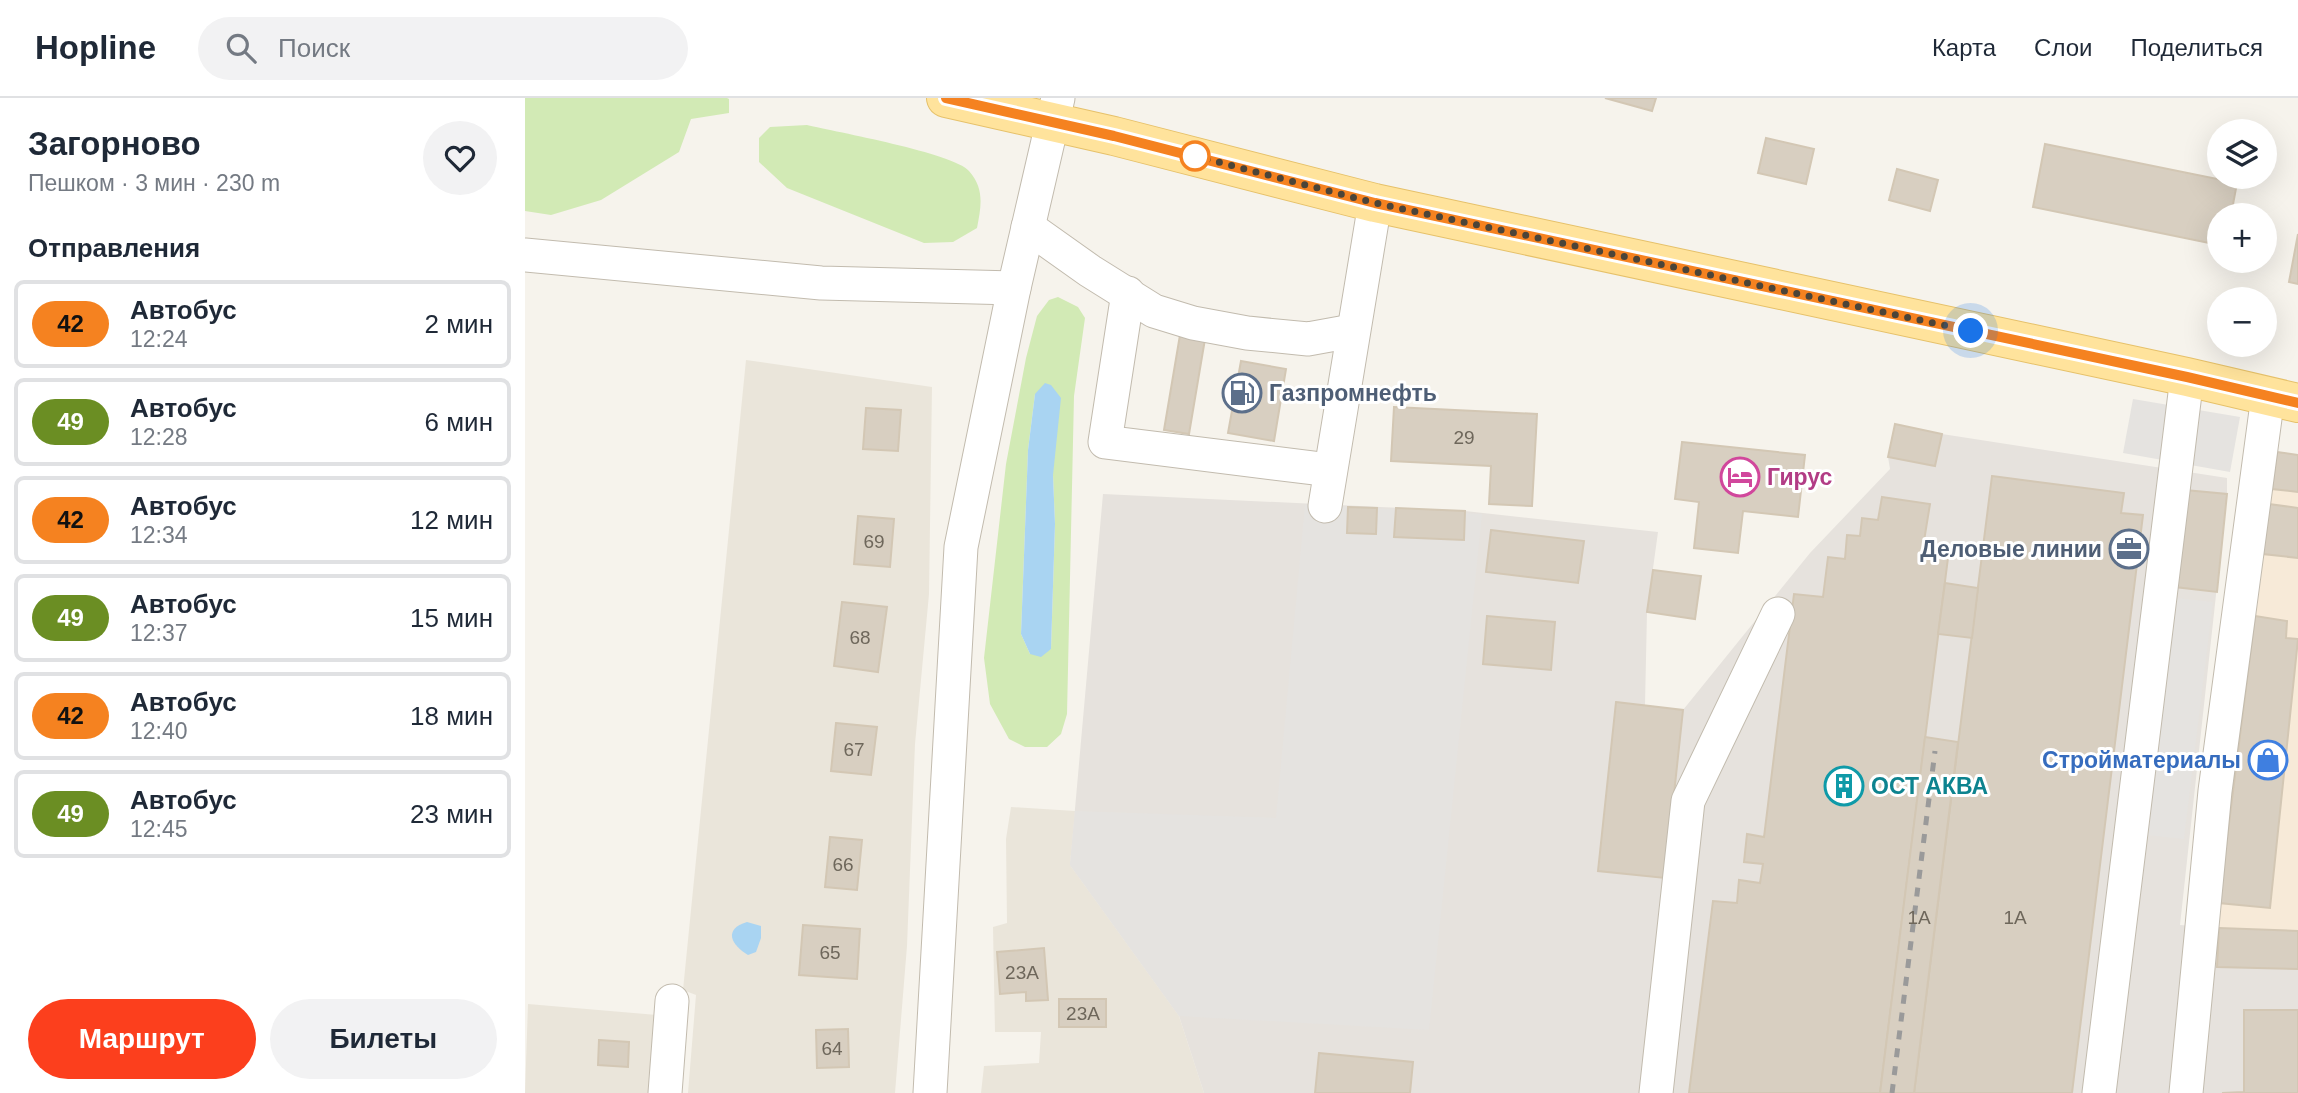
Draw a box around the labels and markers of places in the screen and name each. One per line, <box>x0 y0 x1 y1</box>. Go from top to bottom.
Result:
unlabelled marker <box>1180 141 1210 171</box>
fuel station icon: Газпромнефть <box>1221 372 1263 414</box>
place label: Газпромнефть <box>1269 380 1437 406</box>
hotel icon: Гирус <box>1719 456 1761 498</box>
place label: Гирус <box>1767 464 1833 490</box>
office icon: Деловые линии <box>2108 528 2150 570</box>
place label: Деловые линии <box>1920 536 2102 562</box>
shop icon: Стройматериалы <box>2247 739 2289 781</box>
place label: Стройматериалы <box>2042 747 2241 773</box>
building icon: ОСТ АКВА <box>1823 765 1865 807</box>
place label: ОСТ АКВА <box>1871 773 1988 799</box>

